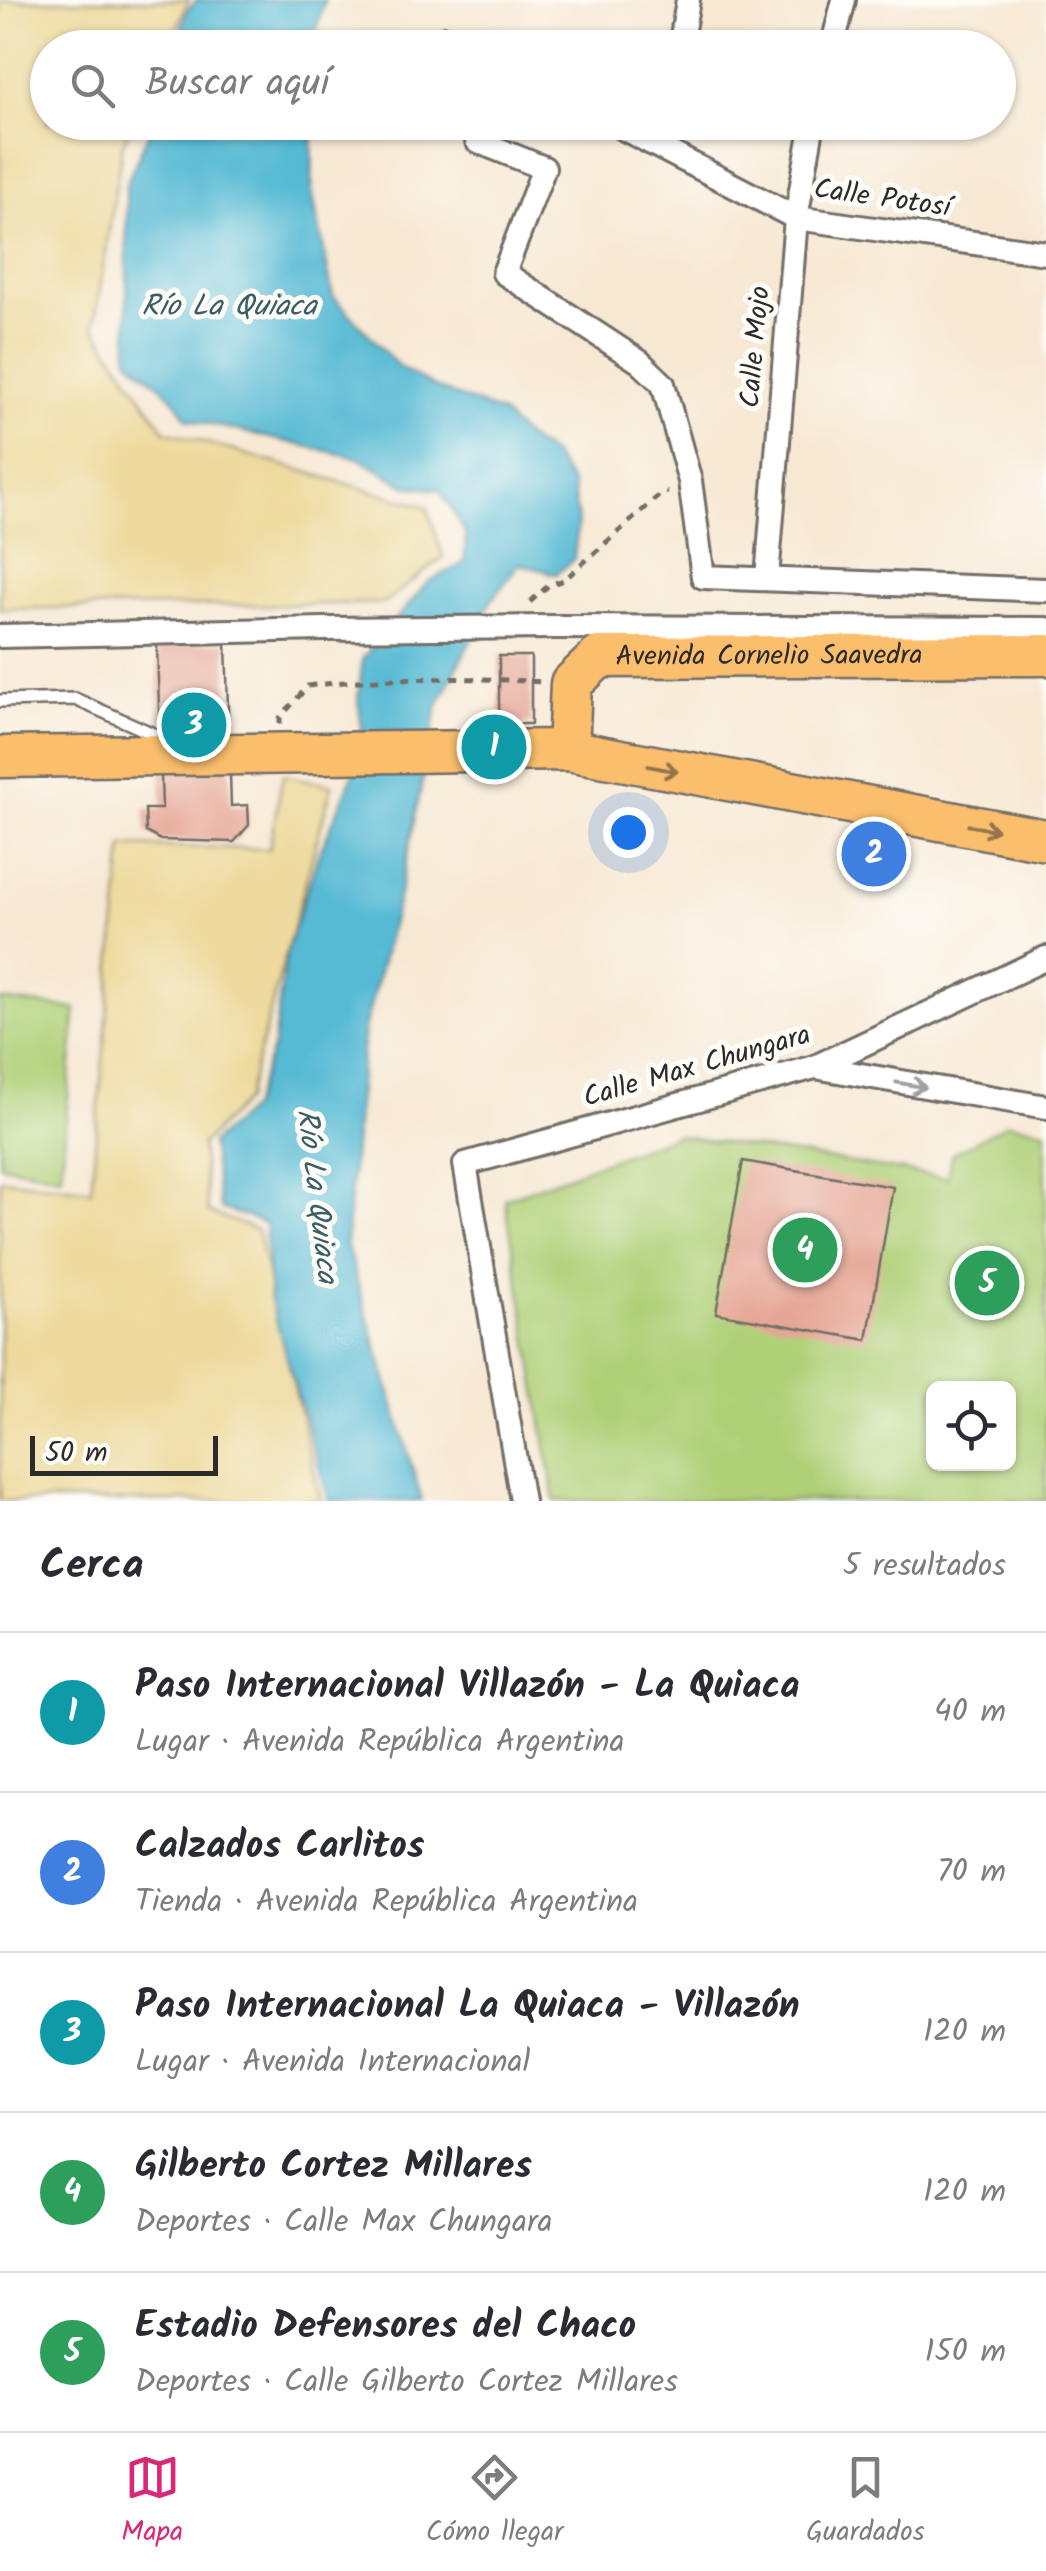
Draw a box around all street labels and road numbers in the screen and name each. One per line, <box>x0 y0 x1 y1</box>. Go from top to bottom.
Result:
street label: Calle Potosí <box>811 167 957 231</box>
street label: Calle Mojo <box>728 284 784 410</box>
street label: Avenida Cornelio Saavedra <box>615 633 923 679</box>
street label: Calle Max Chungara <box>578 1013 816 1121</box>

